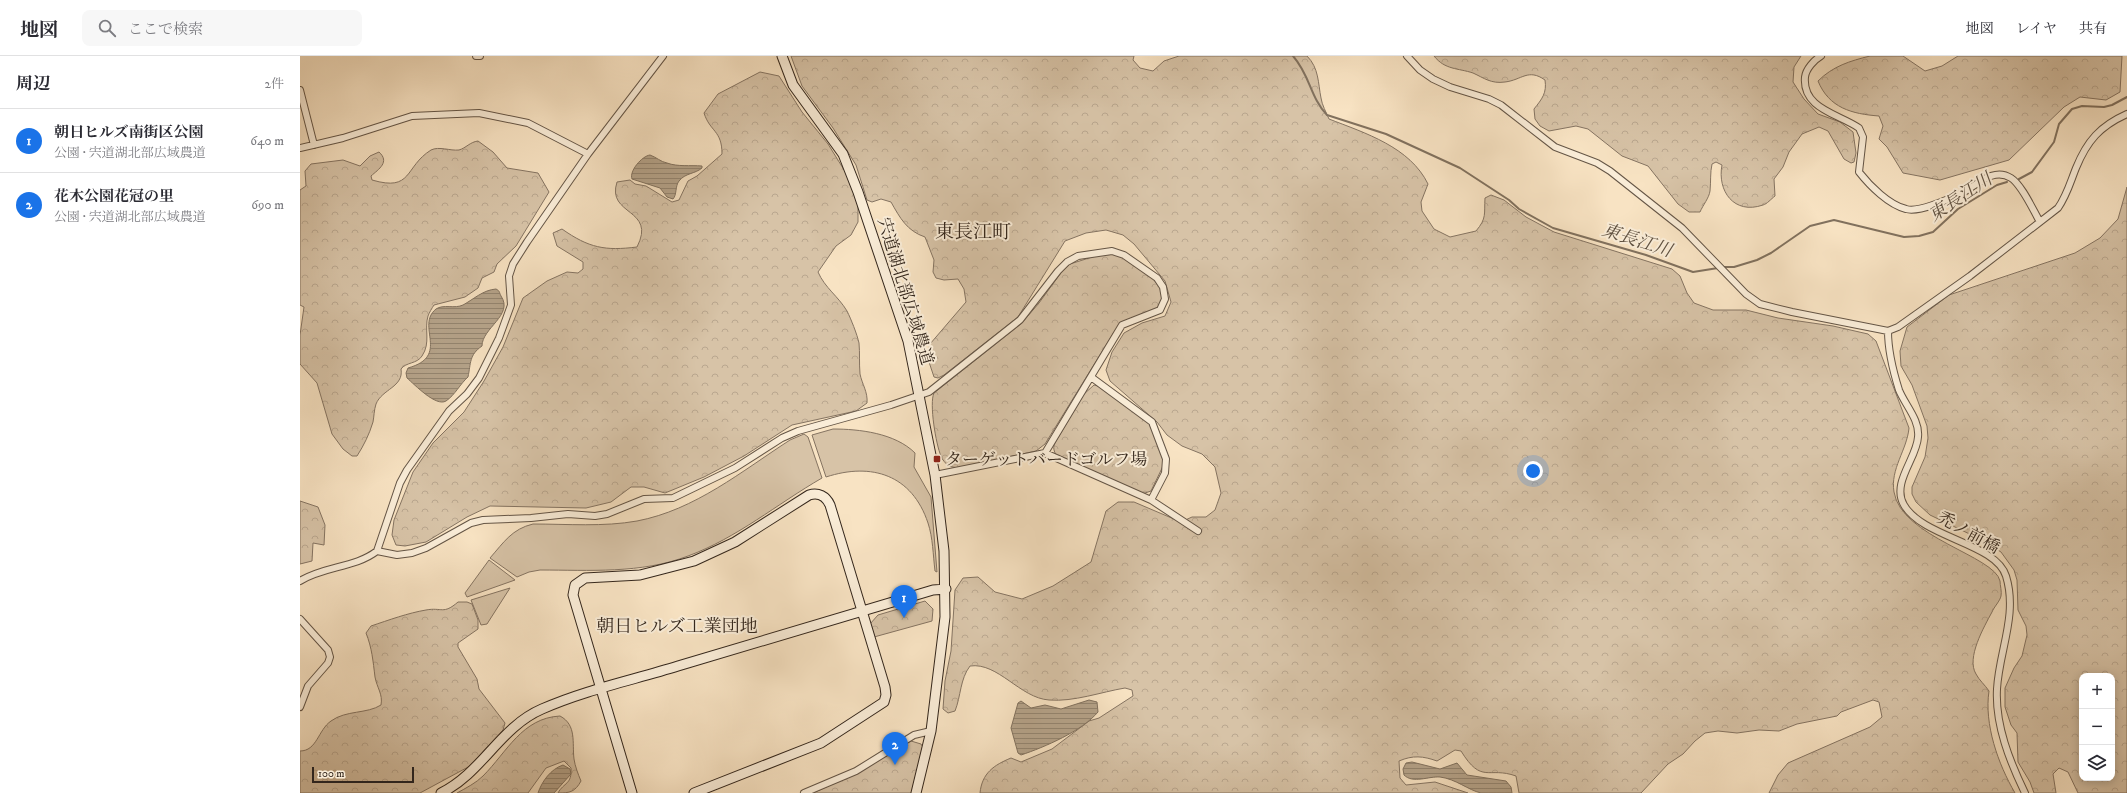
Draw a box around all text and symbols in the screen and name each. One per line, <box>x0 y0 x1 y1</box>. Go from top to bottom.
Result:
search box <box>82 10 362 46</box>
icon: search <box>96 17 118 39</box>
text: 地図 <box>20 19 58 42</box>
text: ここで検索 <box>128 20 203 39</box>
text: 地図 <box>1966 20 1994 38</box>
text: レイヤ <box>2016 20 2057 38</box>
text: 共有 <box>2079 20 2107 38</box>
text: 周辺 <box>16 73 50 95</box>
text: 2件 <box>265 76 284 92</box>
text: 朝日ヒルズ南街区公園 <box>54 123 204 142</box>
text: 1 <box>27 133 31 149</box>
text: 640 m <box>250 133 284 149</box>
text: 公園 · 宍道湖北部広域農道 <box>54 145 206 161</box>
water label: 東長江川 <box>1925 167 1998 227</box>
text: 花木公園花冠の里 <box>54 187 174 206</box>
text: 2 <box>26 197 32 213</box>
text: 690 m <box>251 197 284 213</box>
text: 公園 · 宍道湖北部広域農道 <box>54 209 206 225</box>
street label: 宍道湖北部広域農道 <box>872 215 938 368</box>
water label: 東長江川 <box>1599 219 1676 263</box>
district label: 東長江町 <box>935 221 1011 244</box>
place label: ターゲットバードゴルフ場 <box>945 449 1147 471</box>
marker: ターゲットバードゴルフ場 <box>932 454 942 464</box>
your location <box>1523 461 1543 481</box>
street label: 禿ノ前橋 <box>1933 507 2004 559</box>
pin: 1 <box>891 585 917 618</box>
district label: 朝日ヒルズ工業団地 <box>596 616 758 638</box>
map controls <box>2079 673 2115 781</box>
button: + <box>2079 673 2115 709</box>
button: − <box>2079 709 2115 745</box>
pin: 2 <box>882 732 908 765</box>
button: layers <box>2079 745 2115 781</box>
scale bar <box>312 765 414 784</box>
text: 100 m <box>318 767 344 781</box>

